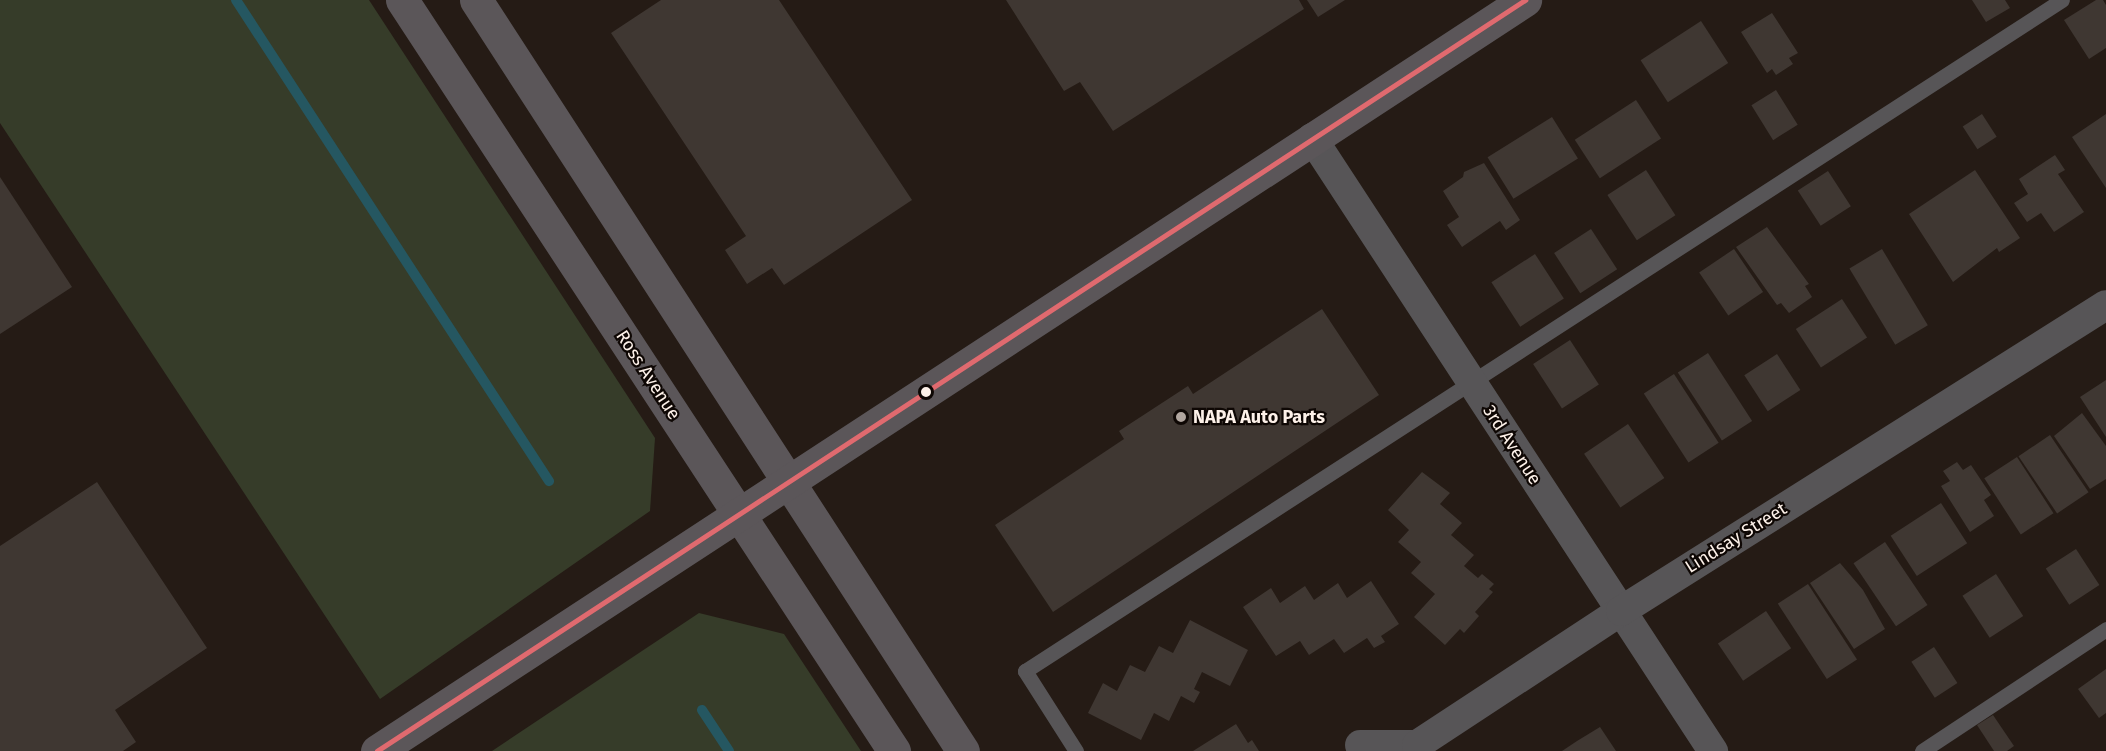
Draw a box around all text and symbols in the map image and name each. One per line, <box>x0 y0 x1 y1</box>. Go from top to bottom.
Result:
street label: Ross Avenue <box>611 326 685 424</box>
unlabelled marker <box>920 386 932 398</box>
street label: 3rd Avenue <box>1478 401 1546 489</box>
place label: NAPA Auto Parts <box>1193 406 1325 428</box>
marker: NAPA Auto Parts <box>1174 410 1188 424</box>
street label: Lindsay Street <box>1681 498 1791 578</box>

